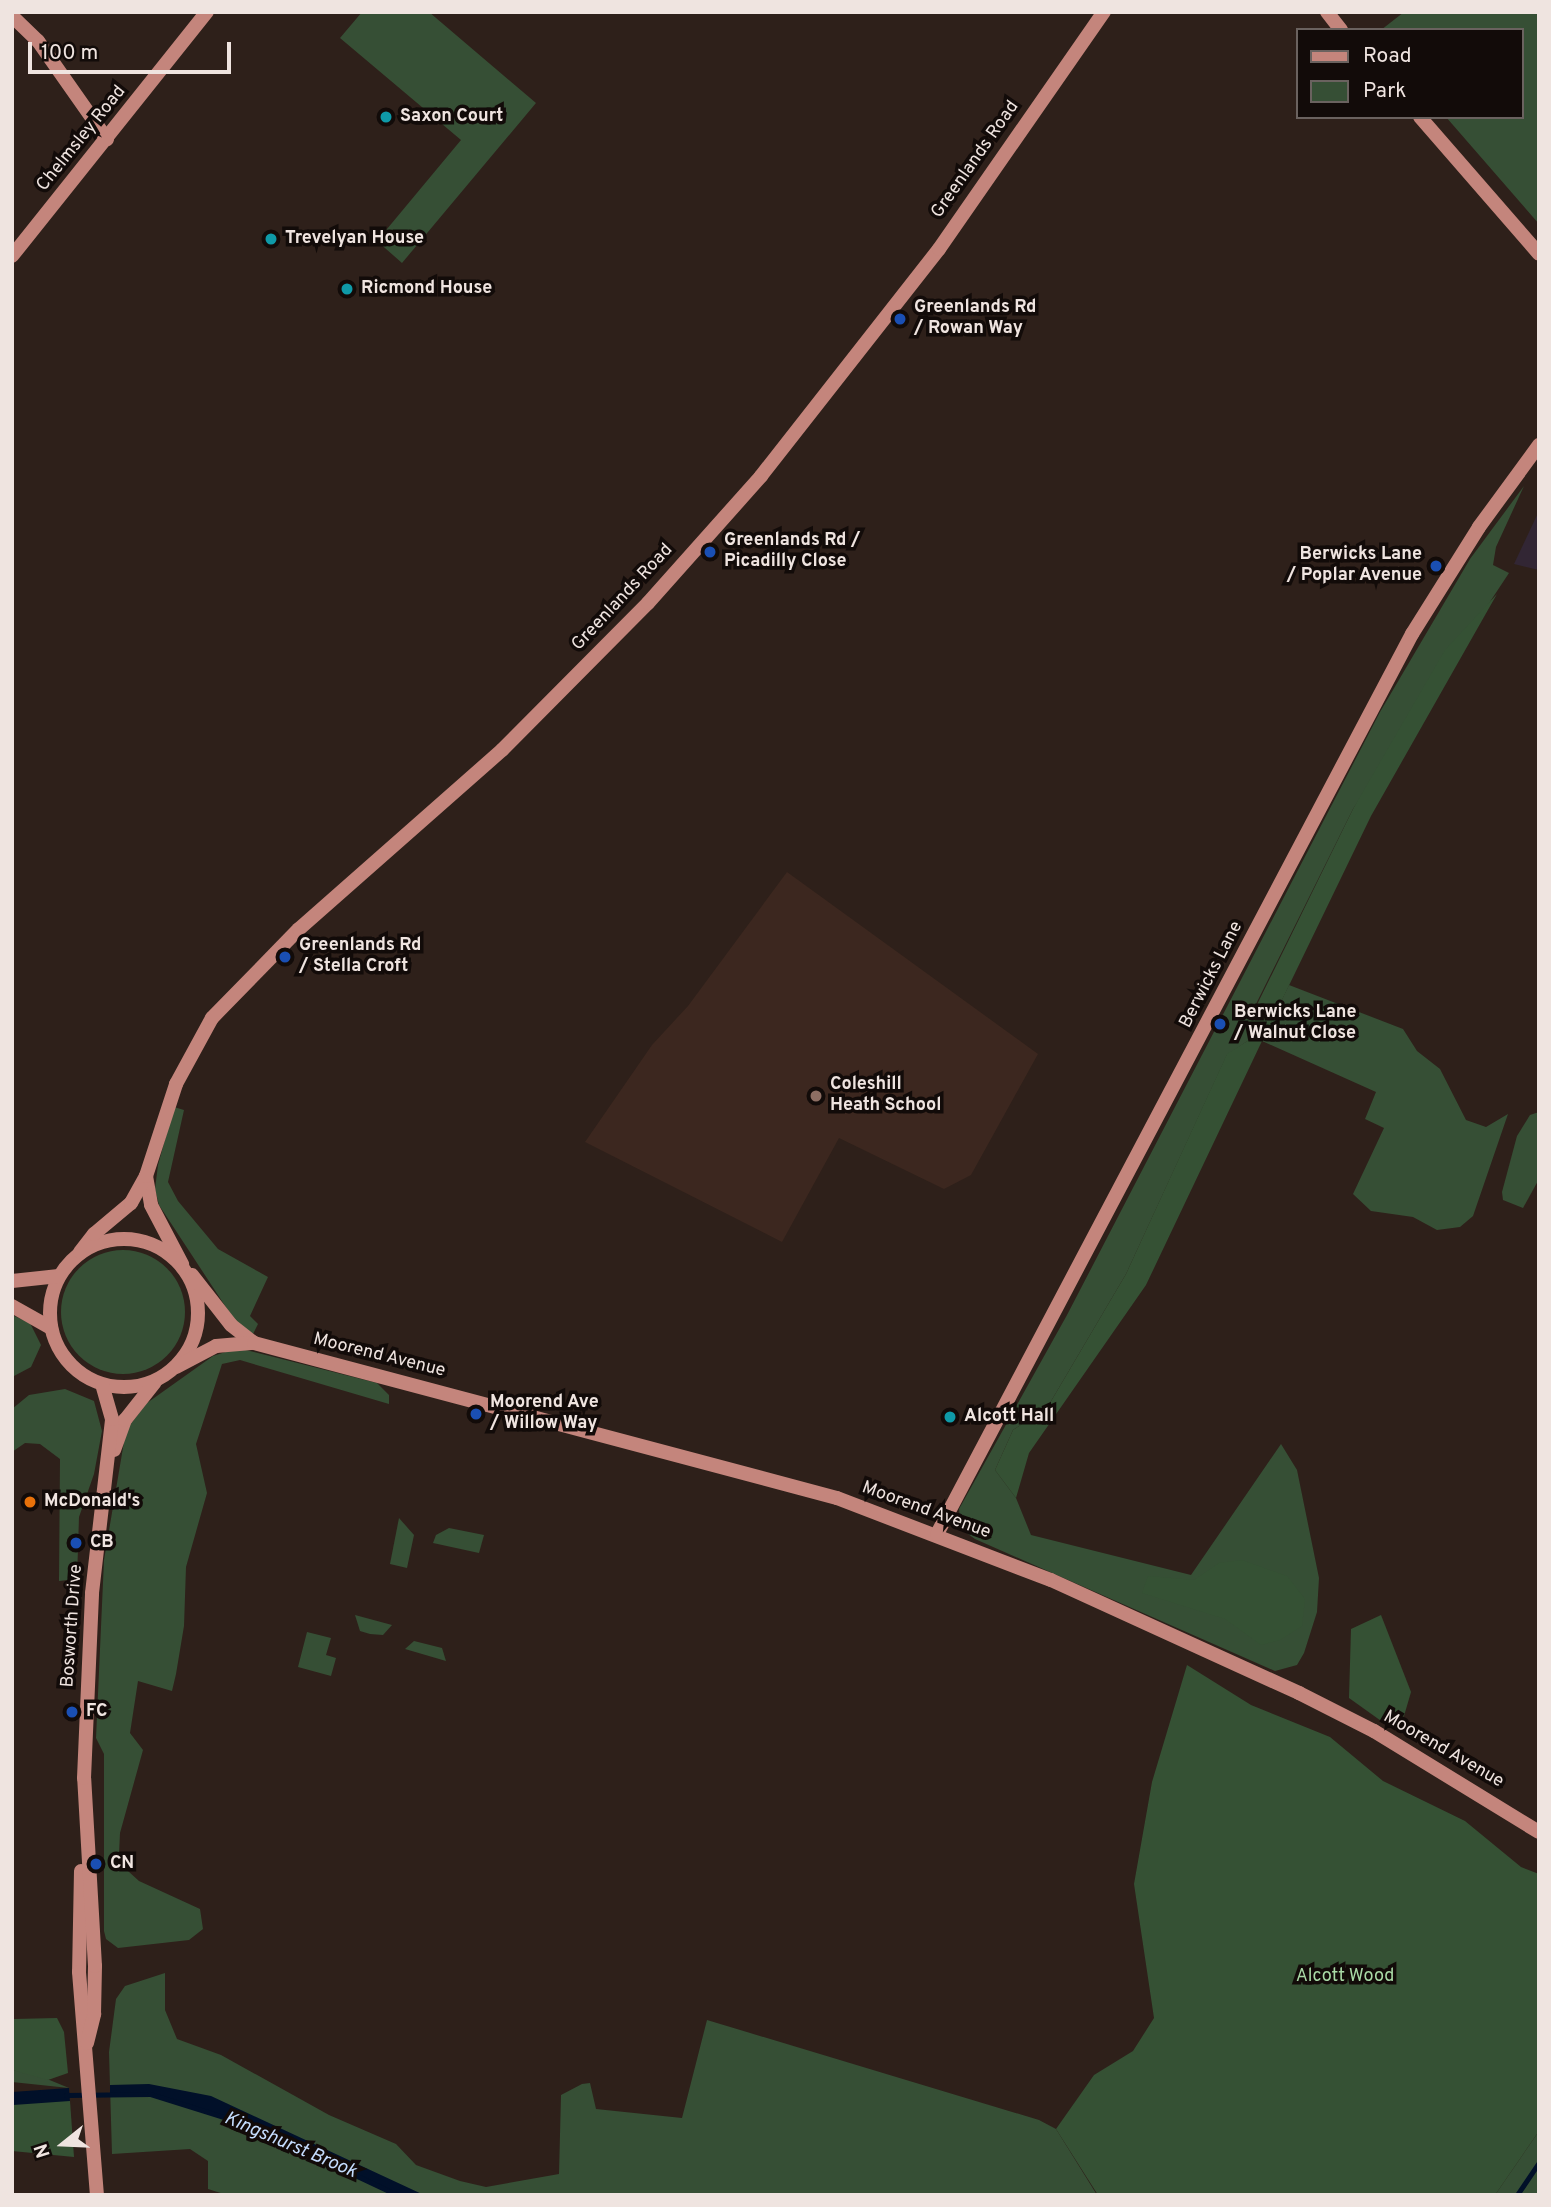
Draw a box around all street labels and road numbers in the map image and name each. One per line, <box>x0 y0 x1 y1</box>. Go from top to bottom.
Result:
street label: Chelmsley Road <box>33 82 131 196</box>
street label: Greenlands Road <box>928 97 1024 223</box>
street label: Greenlands Road <box>568 540 678 656</box>
street label: Berwicks Lane <box>1176 918 1248 1032</box>
street label: Moorend Avenue <box>310 1329 448 1383</box>
street label: Moorend Avenue <box>858 1478 994 1544</box>
street label: Bosworth Drive <box>58 1564 88 1688</box>
street label: Moorend Avenue <box>1379 1707 1507 1793</box>

